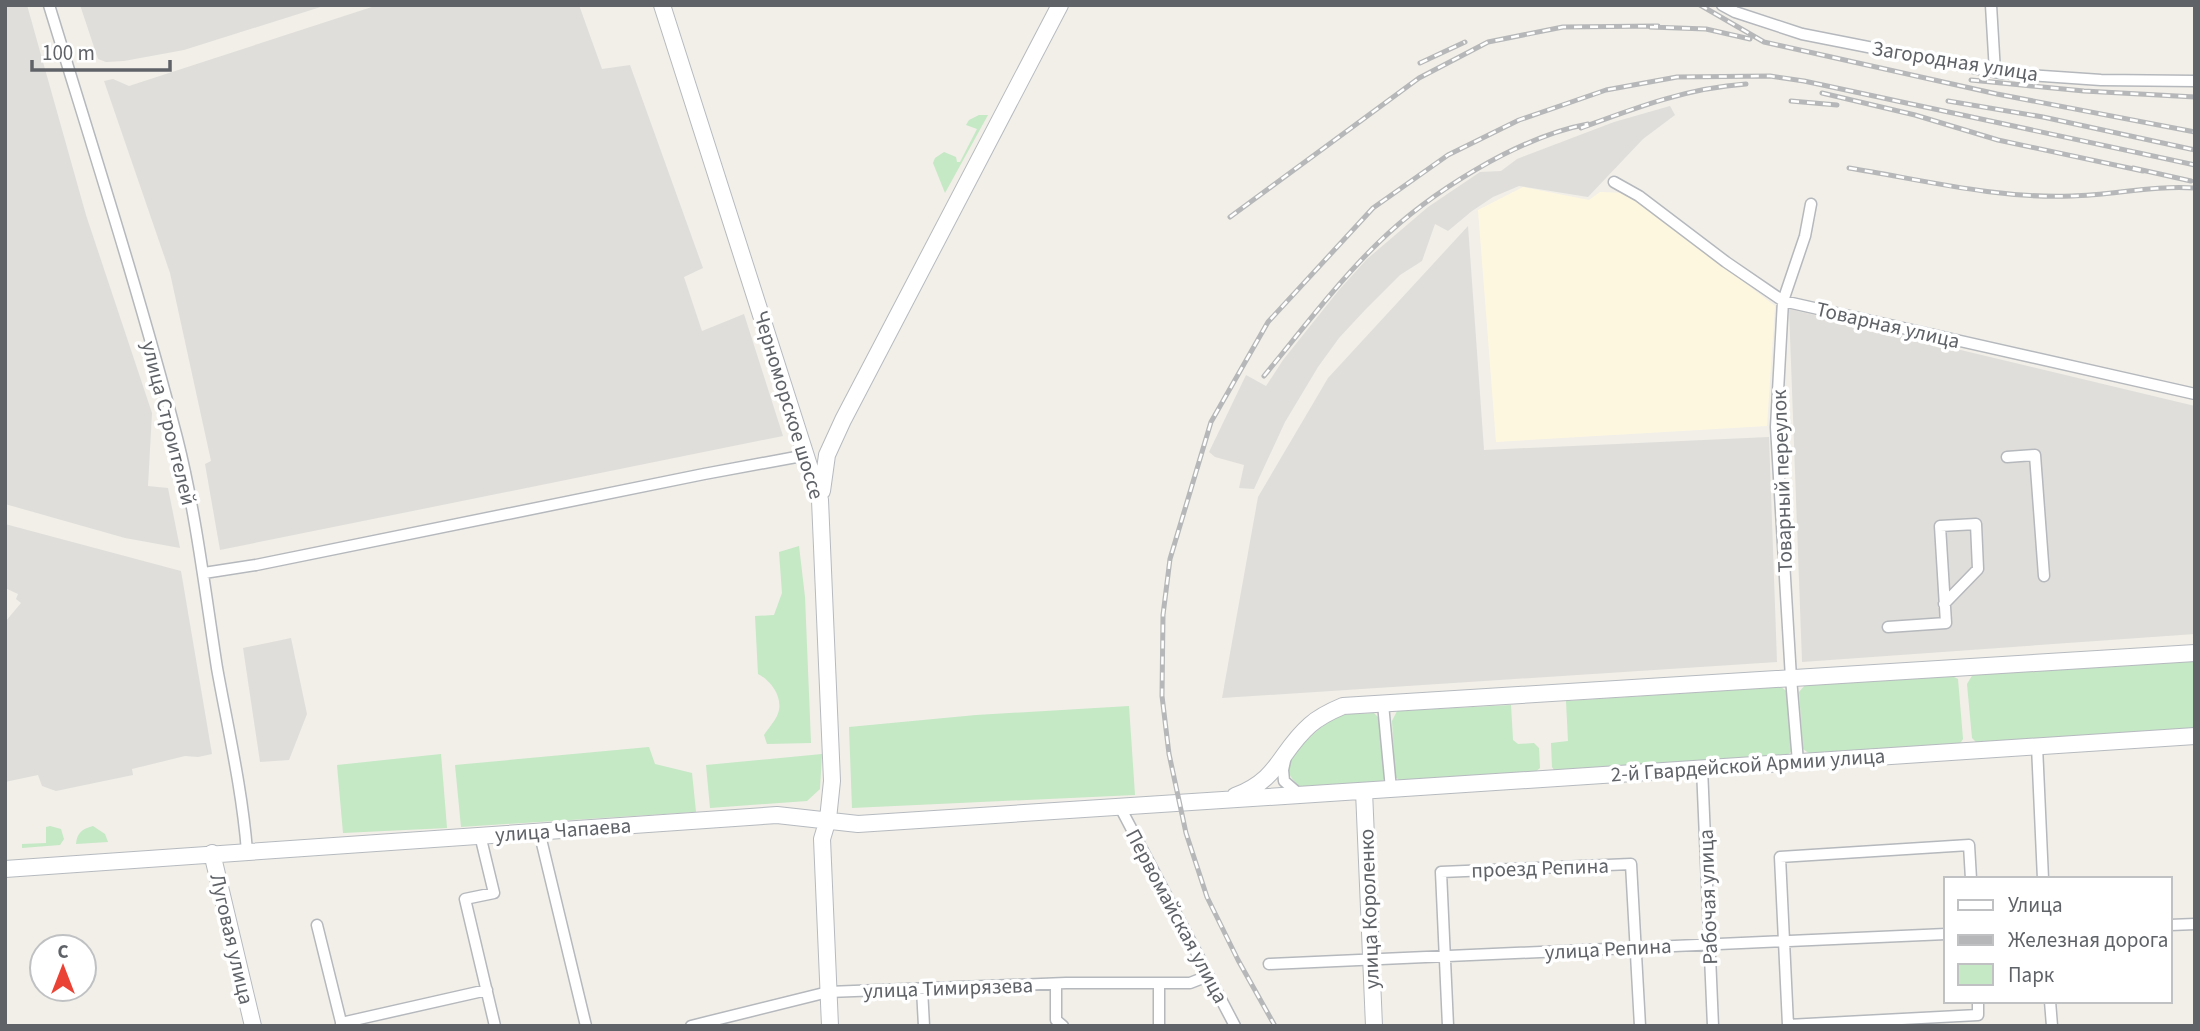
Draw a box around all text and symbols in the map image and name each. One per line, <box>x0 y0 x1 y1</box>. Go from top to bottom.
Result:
scale bar <box>32 28 170 72</box>
street label: Загородная улица <box>1870 33 2040 89</box>
text: 100 m <box>42 38 95 68</box>
street label: Товарная улица <box>1813 294 1963 356</box>
street label: Черноморское шоссе <box>746 307 832 503</box>
street label: улица Строителей <box>134 338 204 508</box>
street label: Товарный переулок <box>1764 388 1800 573</box>
street label: 2-й Гвардейской Армии улица <box>1610 740 1886 790</box>
street label: улица Чапаева <box>494 810 632 850</box>
street label: Первомайская улица <box>1118 823 1236 1009</box>
street label: улица Короленко <box>1351 828 1387 990</box>
street label: Рабочая улица <box>1691 829 1725 965</box>
street label: проезд Репина <box>1471 851 1609 885</box>
street label: Луговая улица <box>202 871 262 1007</box>
legend <box>1944 877 2172 1003</box>
text: Улица <box>2008 890 2063 920</box>
text: Железная дорога <box>2008 925 2168 955</box>
street label: улица Репина <box>1544 931 1672 967</box>
north arrow <box>28 933 98 1003</box>
text: С <box>57 939 69 966</box>
text: Парк <box>2008 960 2055 990</box>
street label: улица Тимирязева <box>862 970 1034 1006</box>

